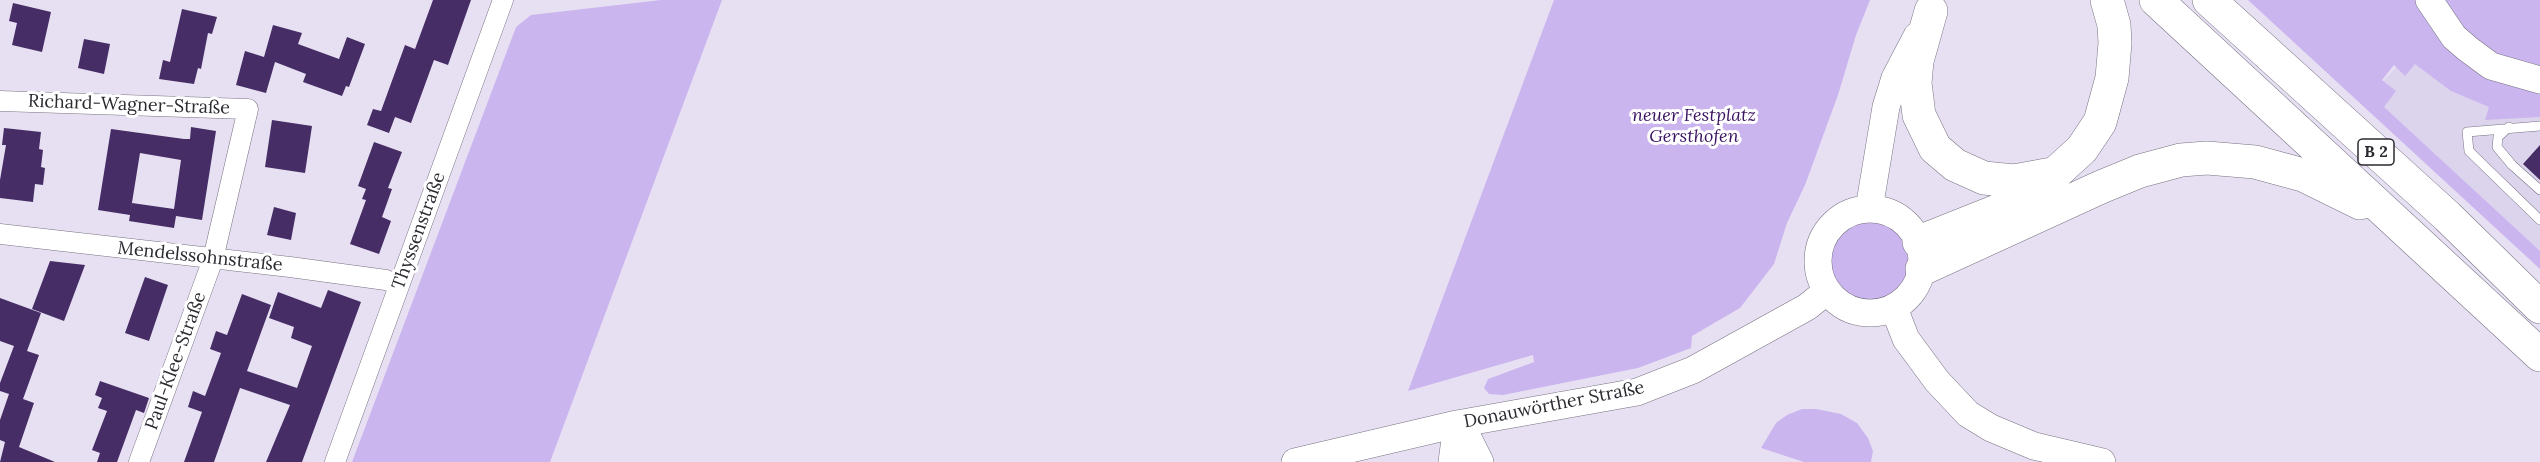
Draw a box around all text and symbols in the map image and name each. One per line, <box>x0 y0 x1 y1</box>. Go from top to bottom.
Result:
street label: Richard-Wagner-Straße <box>28 91 230 119</box>
park label: neuer Festplatz Gersthofen <box>1632 105 1756 148</box>
road number: B 2 <box>2358 139 2394 165</box>
street label: Thyssenstraße <box>388 169 450 293</box>
street label: Mendelssohnstraße <box>116 238 284 276</box>
street label: Paul-Klee-Straße <box>141 289 211 433</box>
street label: Donauwörther Straße <box>1462 377 1646 433</box>

